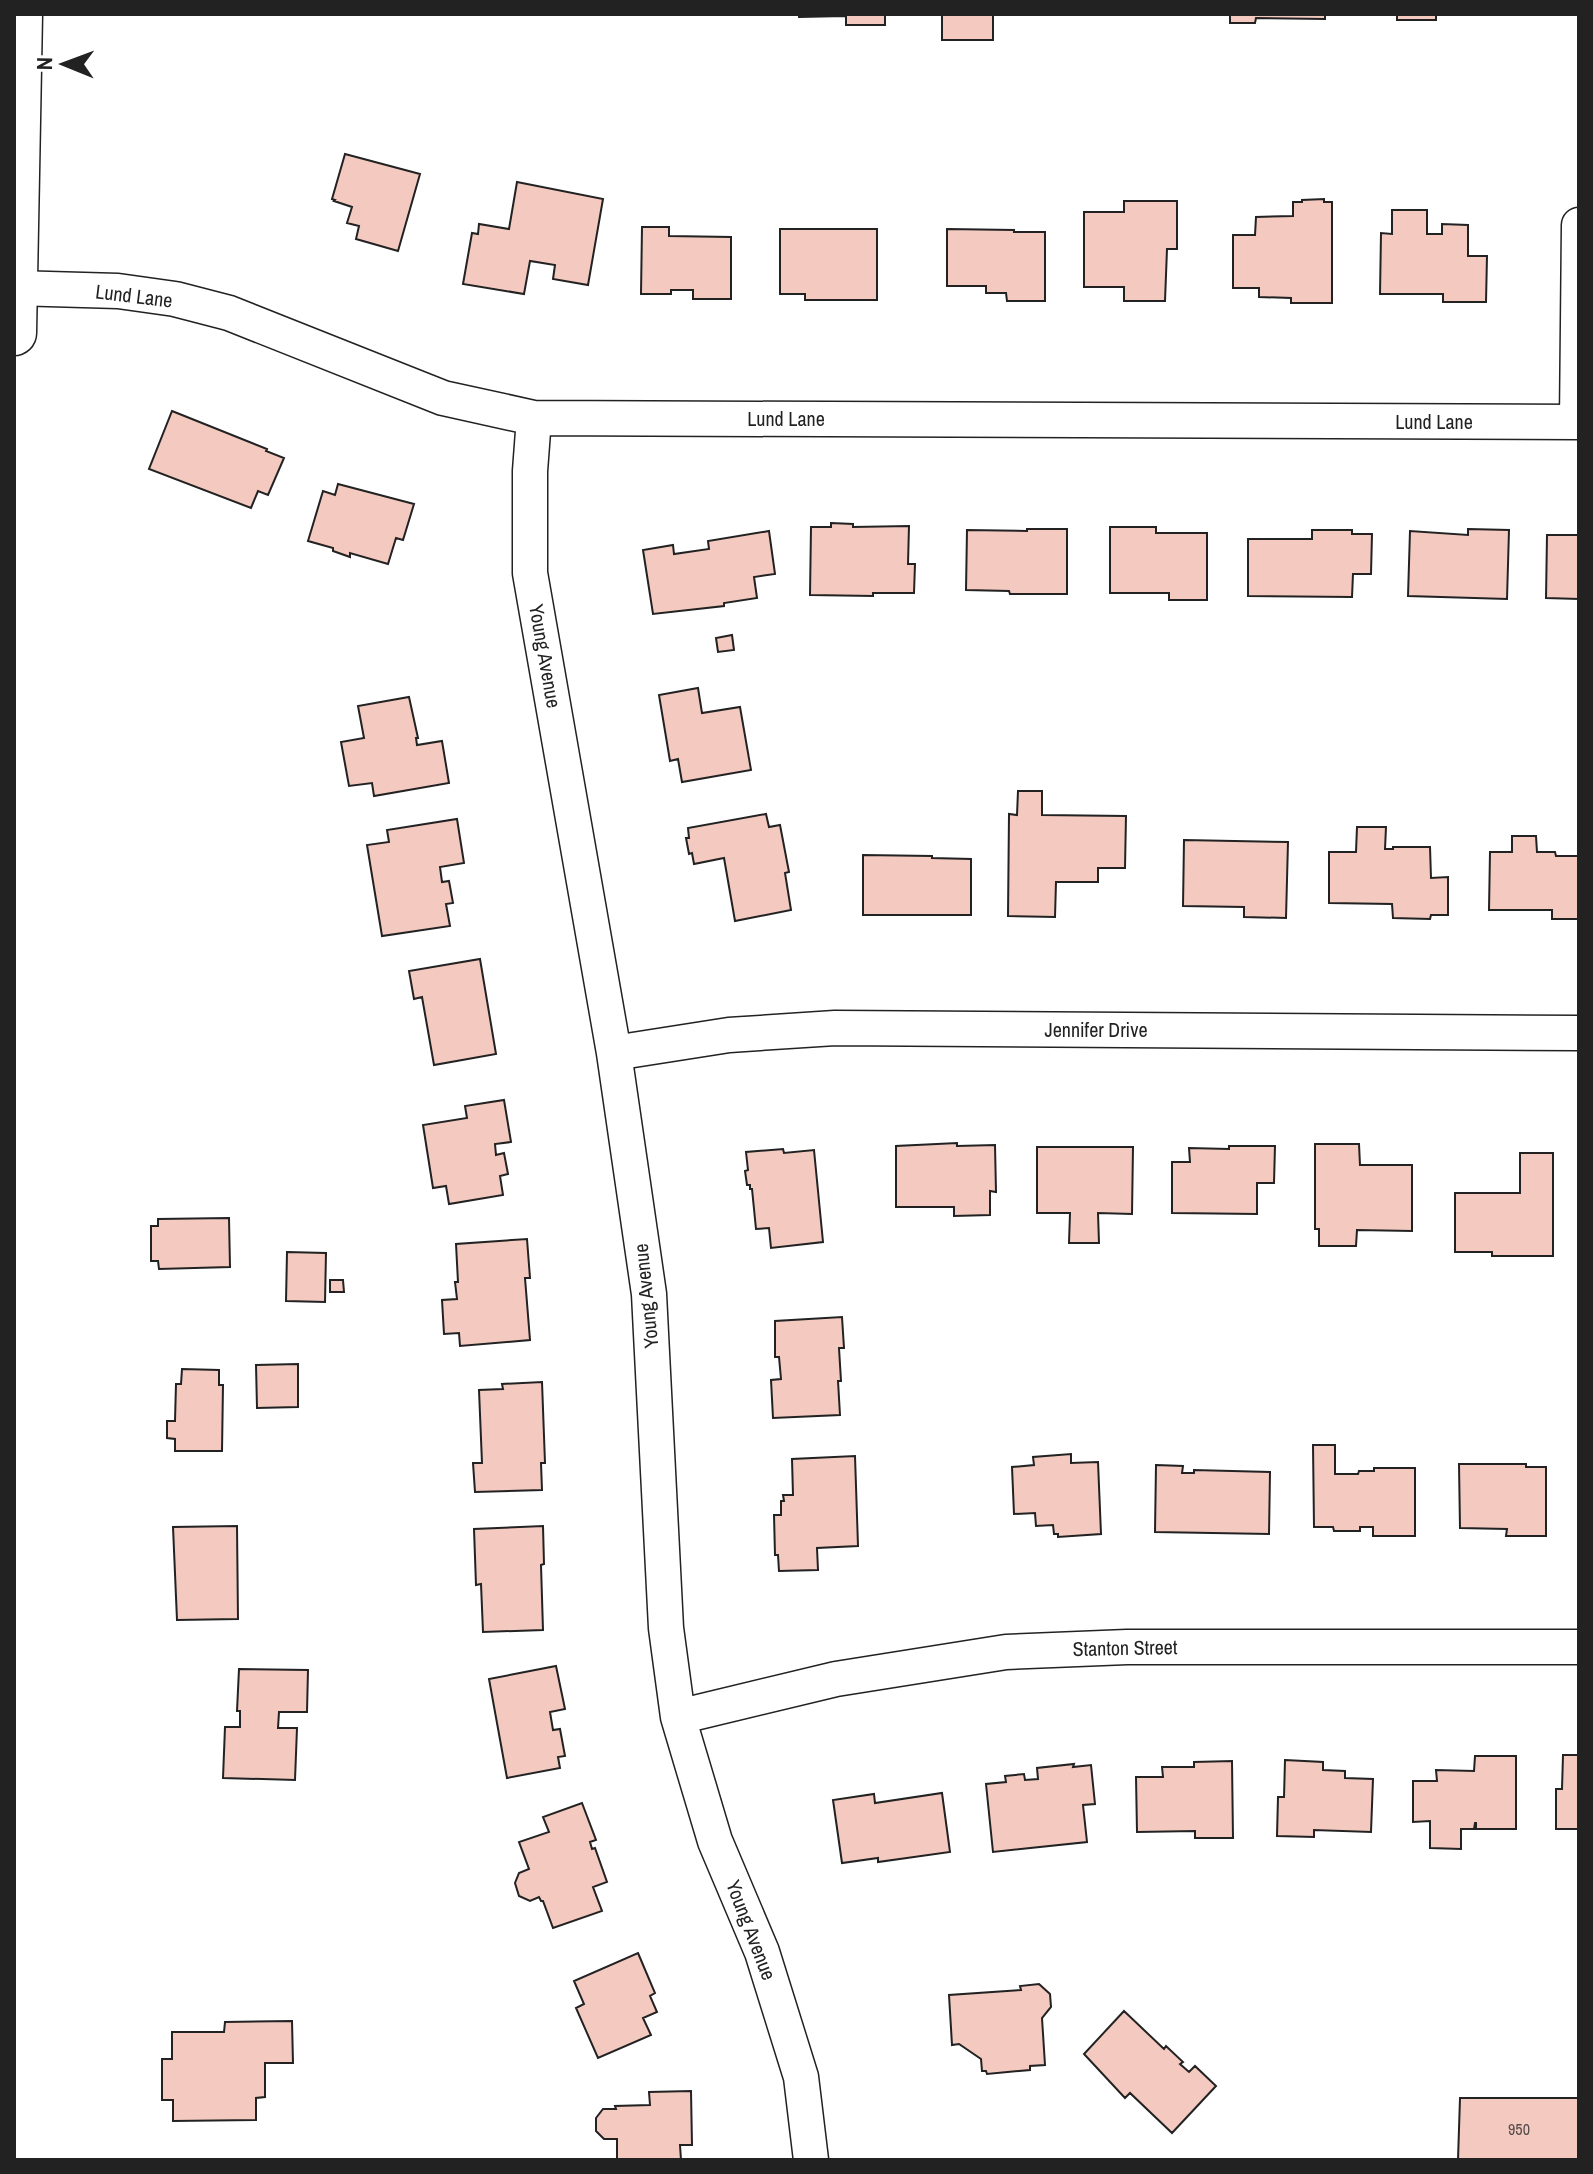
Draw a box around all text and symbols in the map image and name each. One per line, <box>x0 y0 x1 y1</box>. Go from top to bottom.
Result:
north arrow <box>24 24 104 104</box>
text: N <box>29 57 59 70</box>
street label: Lund Lane <box>94 277 174 314</box>
street label: Lund Lane <box>747 405 825 432</box>
street label: Lund Lane <box>1395 408 1473 435</box>
street label: Young Avenue <box>523 602 568 710</box>
street label: Jennifer Drive <box>1045 1016 1148 1043</box>
street label: Young Avenue <box>627 1242 664 1350</box>
street label: Stanton Street <box>1072 1633 1178 1662</box>
street label: Young Avenue <box>720 1876 783 1984</box>
house number: 950 <box>1508 2118 1530 2140</box>

